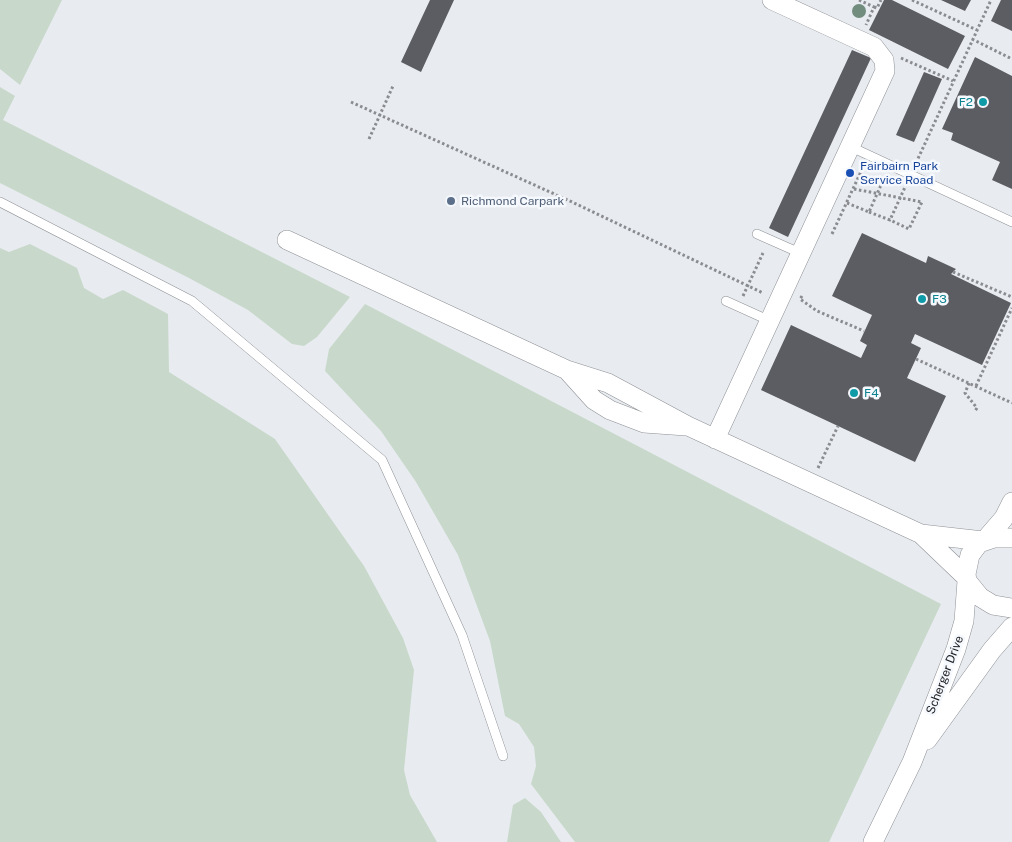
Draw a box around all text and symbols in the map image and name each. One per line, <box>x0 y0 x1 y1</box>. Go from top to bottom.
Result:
place label: F2 <box>959 95 973 109</box>
marker: F2 <box>977 96 989 108</box>
place label: Fairbairn Park Service Road <box>860 159 938 187</box>
marker: Fairbairn Park Service Road <box>844 167 856 179</box>
place label: Richmond Carpark <box>461 194 564 208</box>
marker: Richmond Carpark <box>445 195 457 207</box>
place label: F3 <box>932 292 947 306</box>
marker: F3 <box>916 293 928 305</box>
place label: F4 <box>864 386 879 400</box>
marker: F4 <box>848 387 860 399</box>
street label: Scherger Drive <box>923 634 967 716</box>

